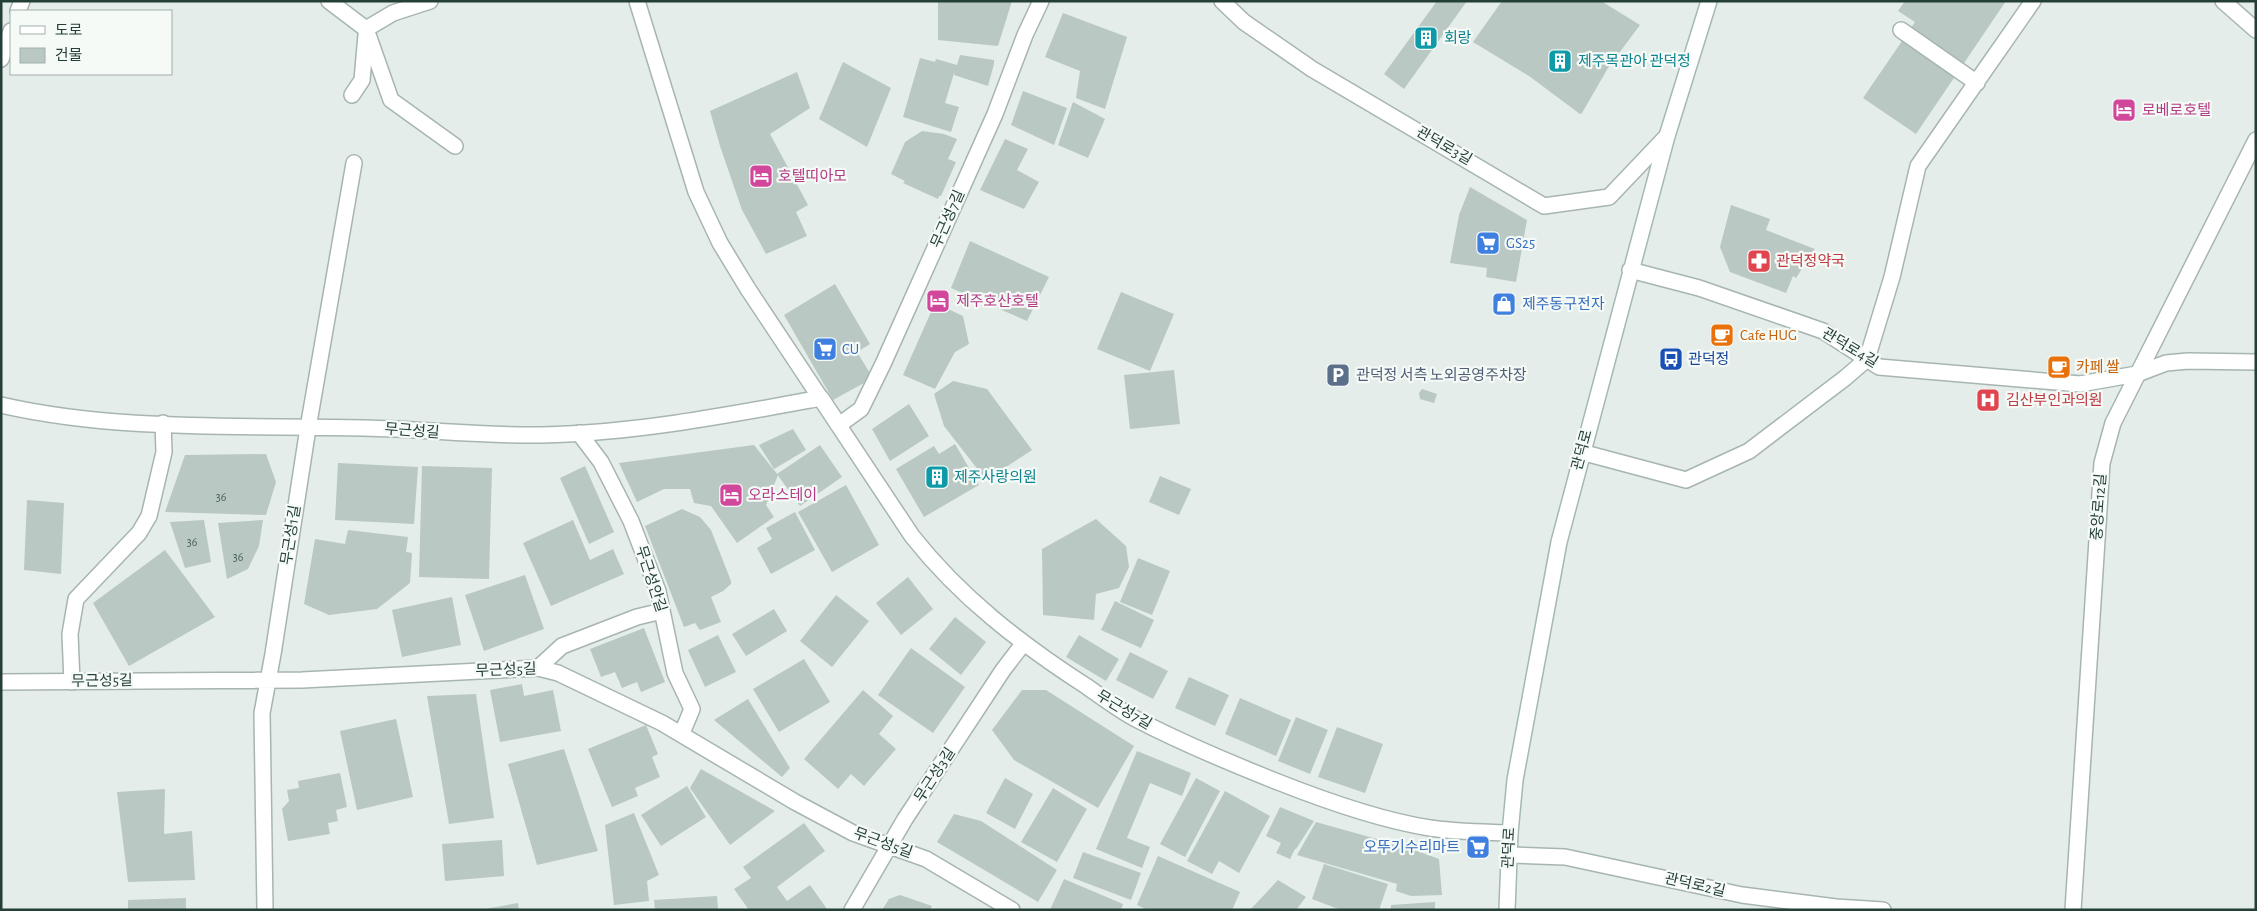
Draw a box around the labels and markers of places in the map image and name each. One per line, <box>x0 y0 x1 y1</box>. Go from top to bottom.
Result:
building icon: 회랑 <box>1413 25 1439 51</box>
place label: 회랑 <box>1444 30 1472 46</box>
building icon: 제주목관아 관덕정 <box>1547 48 1573 74</box>
place label: 제주목관아 관덕정 <box>1578 53 1691 69</box>
hotel icon: 로베로호텔 <box>2111 97 2137 123</box>
place label: 로베로호텔 <box>2142 102 2211 118</box>
hotel icon: 호텔띠아모 <box>748 163 774 189</box>
place label: 호텔띠아모 <box>778 168 847 184</box>
supermarket icon: GS25 <box>1475 230 1501 256</box>
place label: GS25 <box>1506 236 1535 251</box>
pharmacy icon: 관덕정약국 <box>1746 248 1772 274</box>
place label: 관덕정약국 <box>1776 253 1845 269</box>
hotel icon: 제주호산호텔 <box>925 288 951 314</box>
shop icon: 제주동구전자 <box>1491 291 1517 317</box>
place label: 제주호산호텔 <box>956 293 1039 309</box>
place label: 제주동구전자 <box>1522 296 1605 312</box>
cafe icon: Cafe HUG <box>1709 322 1735 348</box>
place label: Cafe HUG <box>1740 328 1797 343</box>
supermarket icon: CU <box>812 336 838 362</box>
place label: CU <box>842 342 859 357</box>
bus stop icon: 관덕정 <box>1658 346 1684 372</box>
place label: 관덕정 <box>1688 351 1729 367</box>
cafe icon: 카페 쌀 <box>2046 354 2072 380</box>
place label: 카페 쌀 <box>2076 359 2120 375</box>
parking icon: 관덕정 서측 노외공영주차장 <box>1325 362 1351 388</box>
place label: 관덕정 서측 노외공영주차장 <box>1356 367 1527 383</box>
hospital icon: 김산부인과의원 <box>1975 387 2001 413</box>
place label: 김산부인과의원 <box>2006 392 2103 408</box>
building icon: 제주사랑의원 <box>924 464 950 490</box>
place label: 제주사랑의원 <box>954 469 1037 485</box>
hotel icon: 오라스테이 <box>718 482 744 508</box>
place label: 오라스테이 <box>748 487 817 503</box>
supermarket icon: 오뚜기수리마트 <box>1465 834 1491 860</box>
place label: 오뚜기수리마트 <box>1363 839 1460 855</box>

